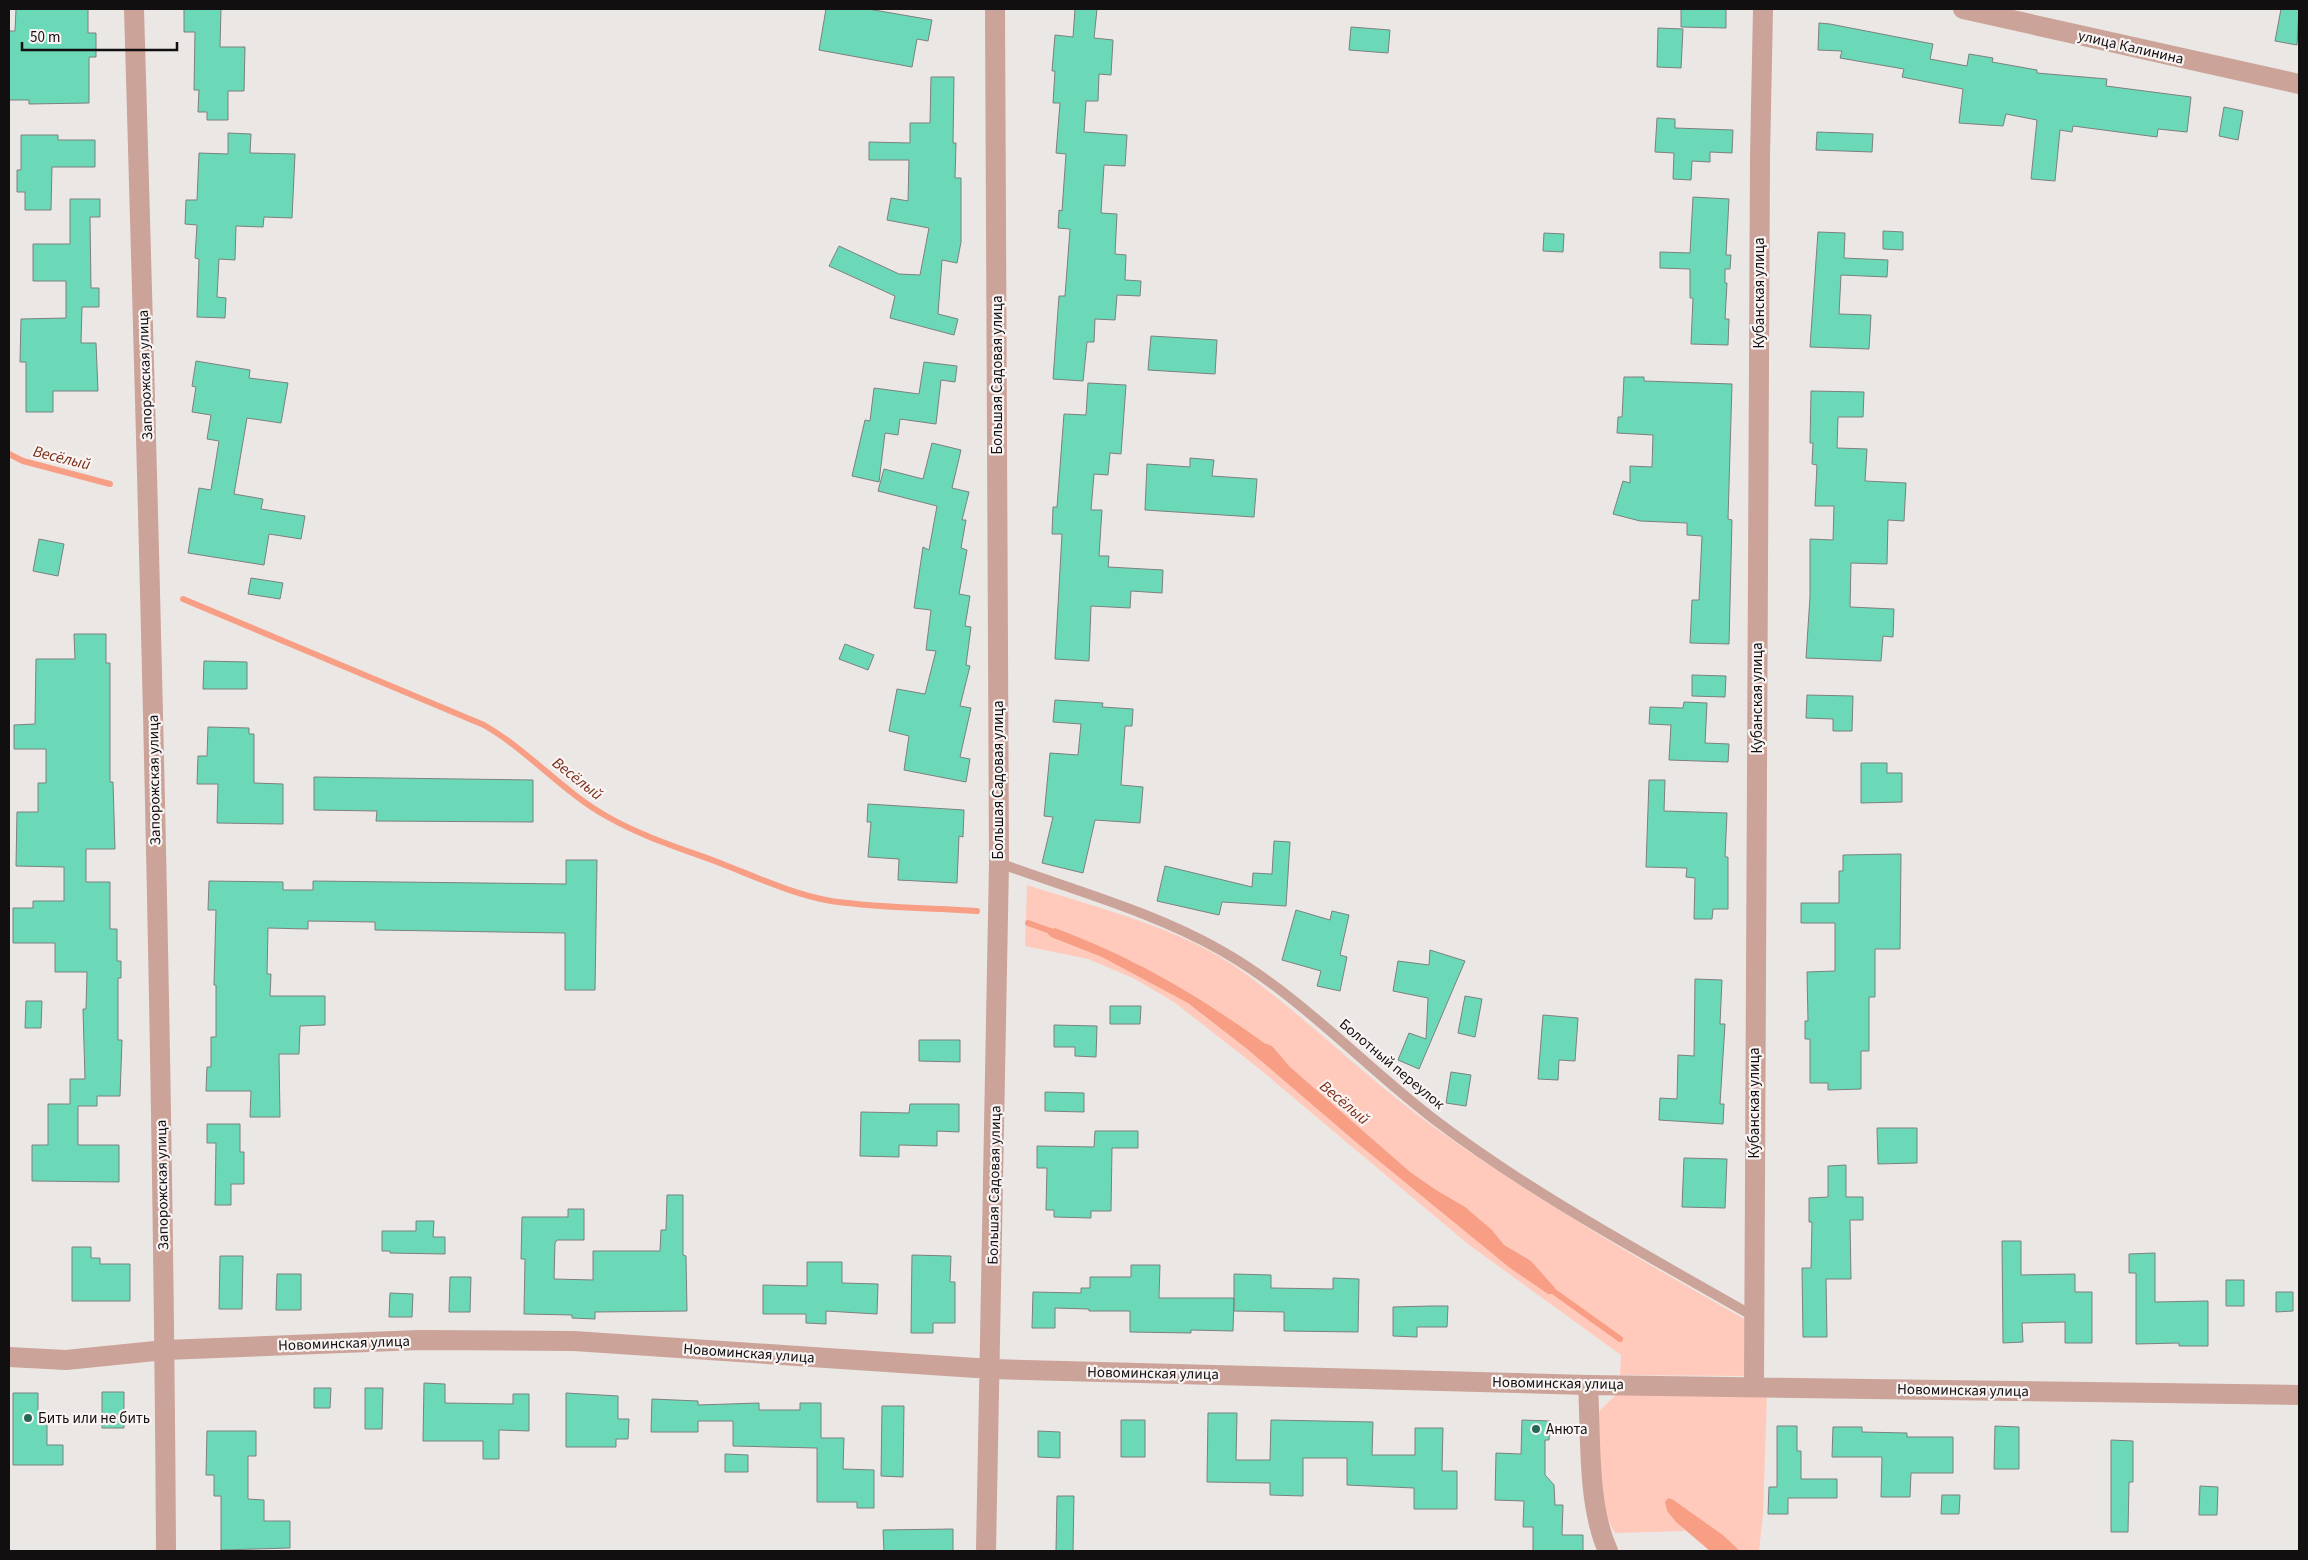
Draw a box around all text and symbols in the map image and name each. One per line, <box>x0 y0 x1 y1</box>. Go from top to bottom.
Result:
scale bar <box>22 20 178 52</box>
street label: улица Калинина <box>2076 25 2186 70</box>
text: 50 m <box>30 27 60 48</box>
street label: Кубанская улица <box>1749 237 1770 349</box>
street label: Большая Садовая улица <box>987 295 1008 455</box>
street label: Запорожская улица <box>133 309 158 441</box>
water label: Весёлый <box>31 440 93 476</box>
street label: Кубанская улица <box>1747 642 1768 754</box>
street label: Большая Садовая улица <box>988 700 1009 860</box>
street label: Запорожская улица <box>143 715 166 845</box>
water label: Весёлый <box>548 752 607 805</box>
street label: Болотный переулок <box>1335 1014 1449 1115</box>
street label: Кубанская улица <box>1744 1047 1765 1159</box>
water label: Весёлый <box>1315 1076 1374 1130</box>
street label: Большая Садовая улица <box>983 1105 1006 1265</box>
street label: Запорожская улица <box>151 1120 174 1250</box>
street label: Новоминская улица <box>278 1331 410 1356</box>
street label: Новоминская улица <box>683 1338 815 1369</box>
street label: Новоминская улица <box>1087 1362 1219 1385</box>
street label: Новоминская улица <box>1492 1372 1624 1395</box>
street label: Новоминская улица <box>1897 1379 2029 1402</box>
place label: Бить или не бить <box>38 1408 150 1429</box>
marker: Бить или не бить <box>22 1412 34 1424</box>
place label: Анюта <box>1546 1419 1588 1440</box>
marker: Анюта <box>1530 1423 1542 1435</box>

